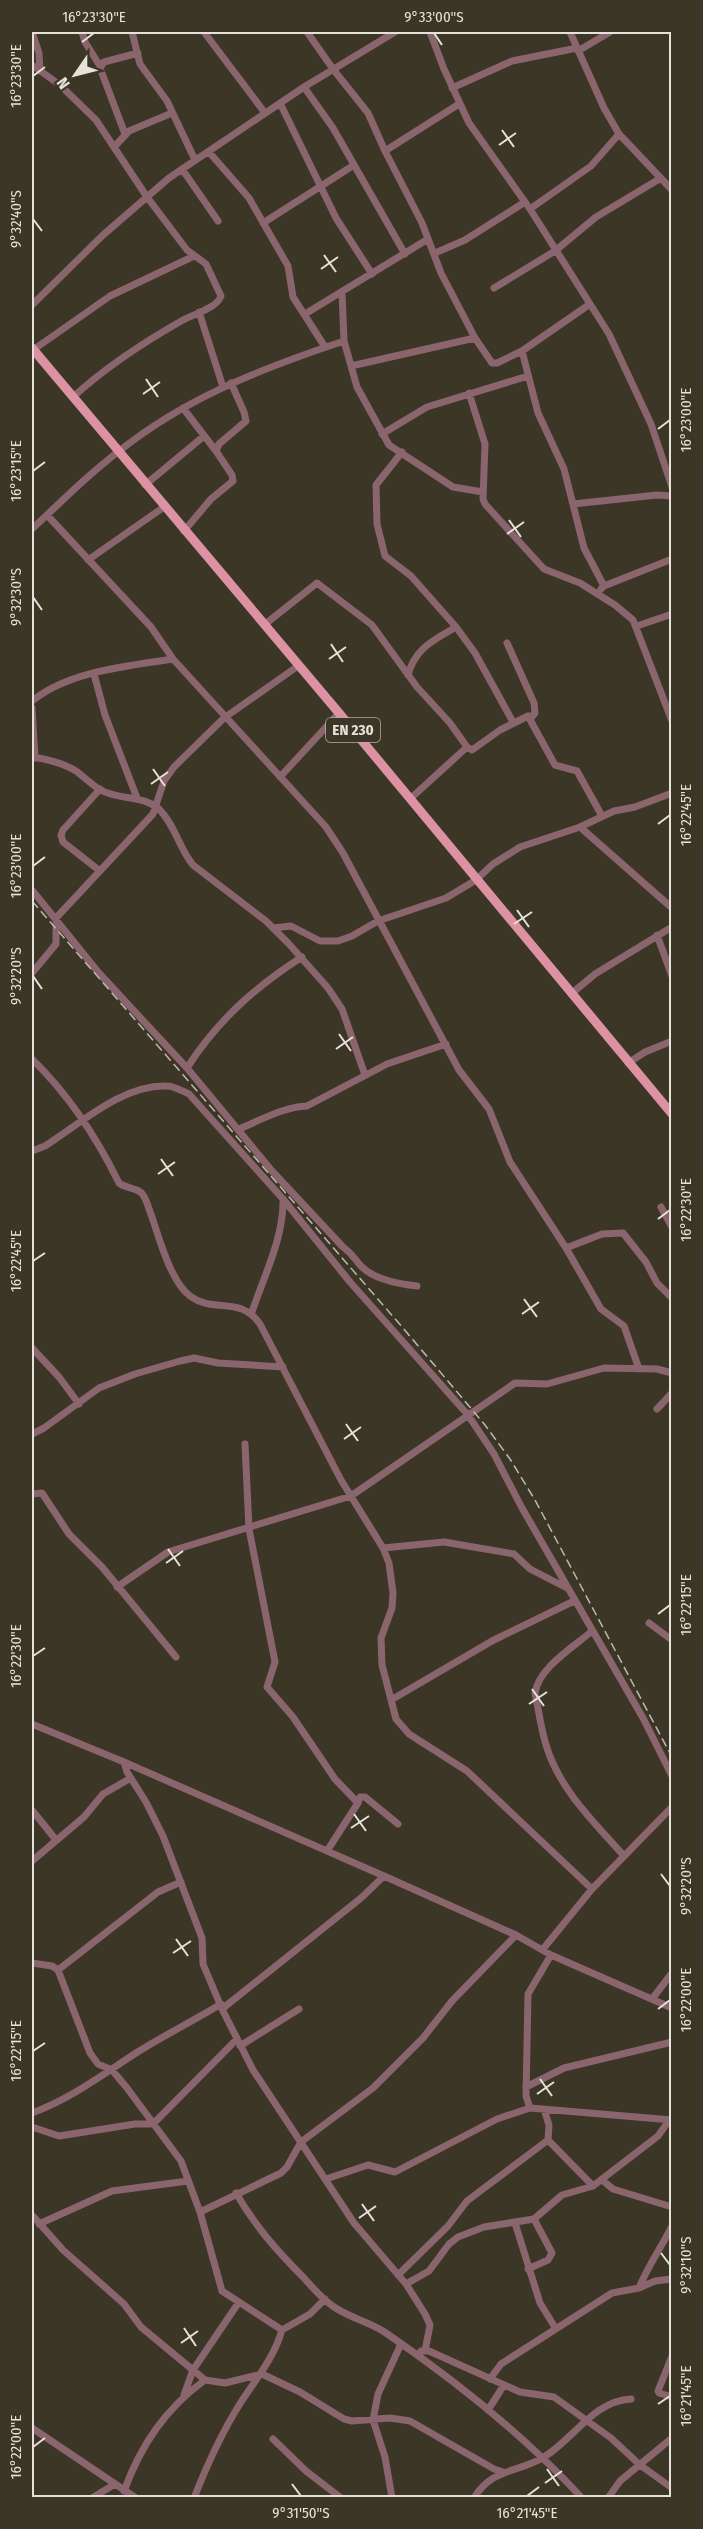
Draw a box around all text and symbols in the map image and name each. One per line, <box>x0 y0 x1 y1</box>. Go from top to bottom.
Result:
text: 16°23'30"E <box>62 8 126 26</box>
text: 9°33'00"S <box>404 8 464 26</box>
text: 16°23'30"E <box>7 44 25 108</box>
north arrow <box>45 45 105 105</box>
text: N <box>53 74 74 93</box>
text: 9°32'40"S <box>7 190 25 248</box>
text: 16°23'00"E <box>677 388 695 452</box>
text: 16°23'15"E <box>7 440 25 502</box>
text: 9°32'30"S <box>7 568 25 626</box>
road number: EN 230 <box>326 718 380 742</box>
text: 16°22'45"E <box>677 784 695 846</box>
text: 16°23'00"E <box>7 834 25 898</box>
text: 9°32'20"S <box>7 947 25 1005</box>
text: 16°22'30"E <box>677 1178 695 1242</box>
text: 16°22'45"E <box>7 1230 25 1292</box>
text: 16°22'15"E <box>677 1574 695 1636</box>
text: 16°22'30"E <box>7 1624 25 1688</box>
text: 9°32'20"S <box>677 1857 695 1915</box>
text: 16°22'00"E <box>677 1968 695 2032</box>
text: 16°22'15"E <box>7 2020 25 2082</box>
text: 9°32'10"S <box>677 2236 695 2294</box>
text: 16°21'45"E <box>677 2366 695 2427</box>
text: 16°22'00"E <box>7 2415 25 2479</box>
text: 9°31'50"S <box>272 2504 330 2522</box>
text: 16°21'45"E <box>497 2504 558 2522</box>

